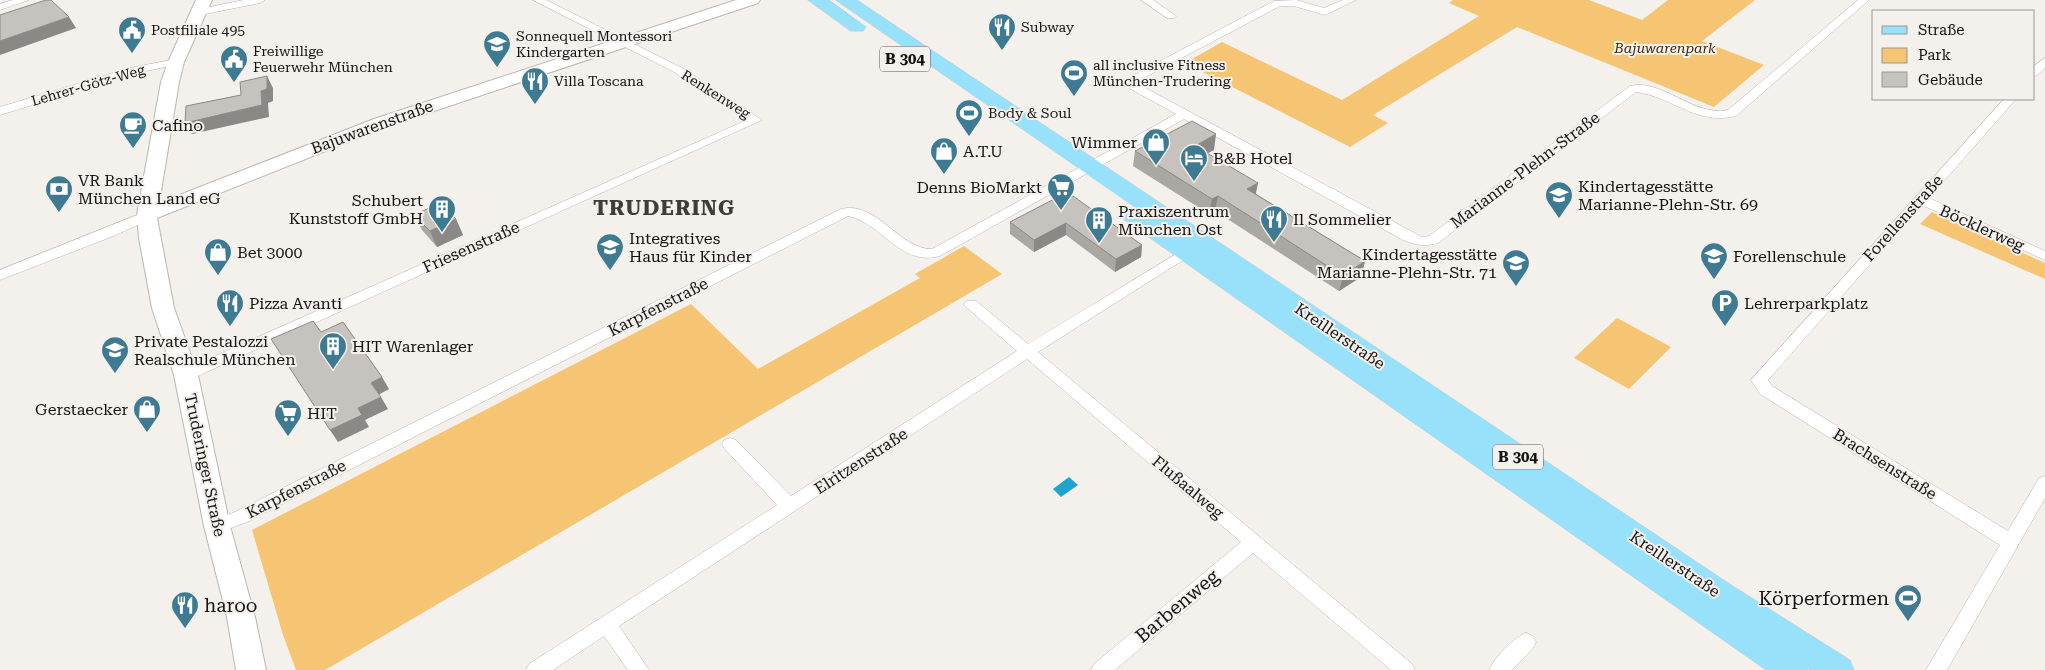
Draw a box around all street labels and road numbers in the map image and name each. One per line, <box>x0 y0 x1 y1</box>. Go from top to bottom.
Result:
road number: B 304 <box>880 46 930 72</box>
street label: Lehrer-Götz-Weg <box>29 61 147 109</box>
street label: Renkenweg <box>679 67 753 121</box>
street label: Bajuwarenstraße <box>308 96 436 158</box>
street label: Marianne-Plehn-Straße <box>1447 108 1603 232</box>
street label: Forellenstraße <box>1859 171 1947 265</box>
street label: Böcklerweg <box>1937 201 2028 255</box>
street label: Friesenstraße <box>420 217 523 277</box>
street label: Karpfenstraße <box>605 274 711 340</box>
street label: Kreillerstraße <box>1291 299 1389 373</box>
street label: Truderinger Straße <box>181 392 230 539</box>
street label: Elritzenstraße <box>811 424 911 498</box>
street label: Brachsenstraße <box>1830 424 1941 504</box>
road number: B 304 <box>1493 444 1543 470</box>
street label: Flußaalweg <box>1148 452 1228 523</box>
street label: Karpfenstraße <box>243 456 349 522</box>
street label: Kreillerstraße <box>1626 527 1724 601</box>
street label: Barbenweg <box>1131 564 1224 648</box>

